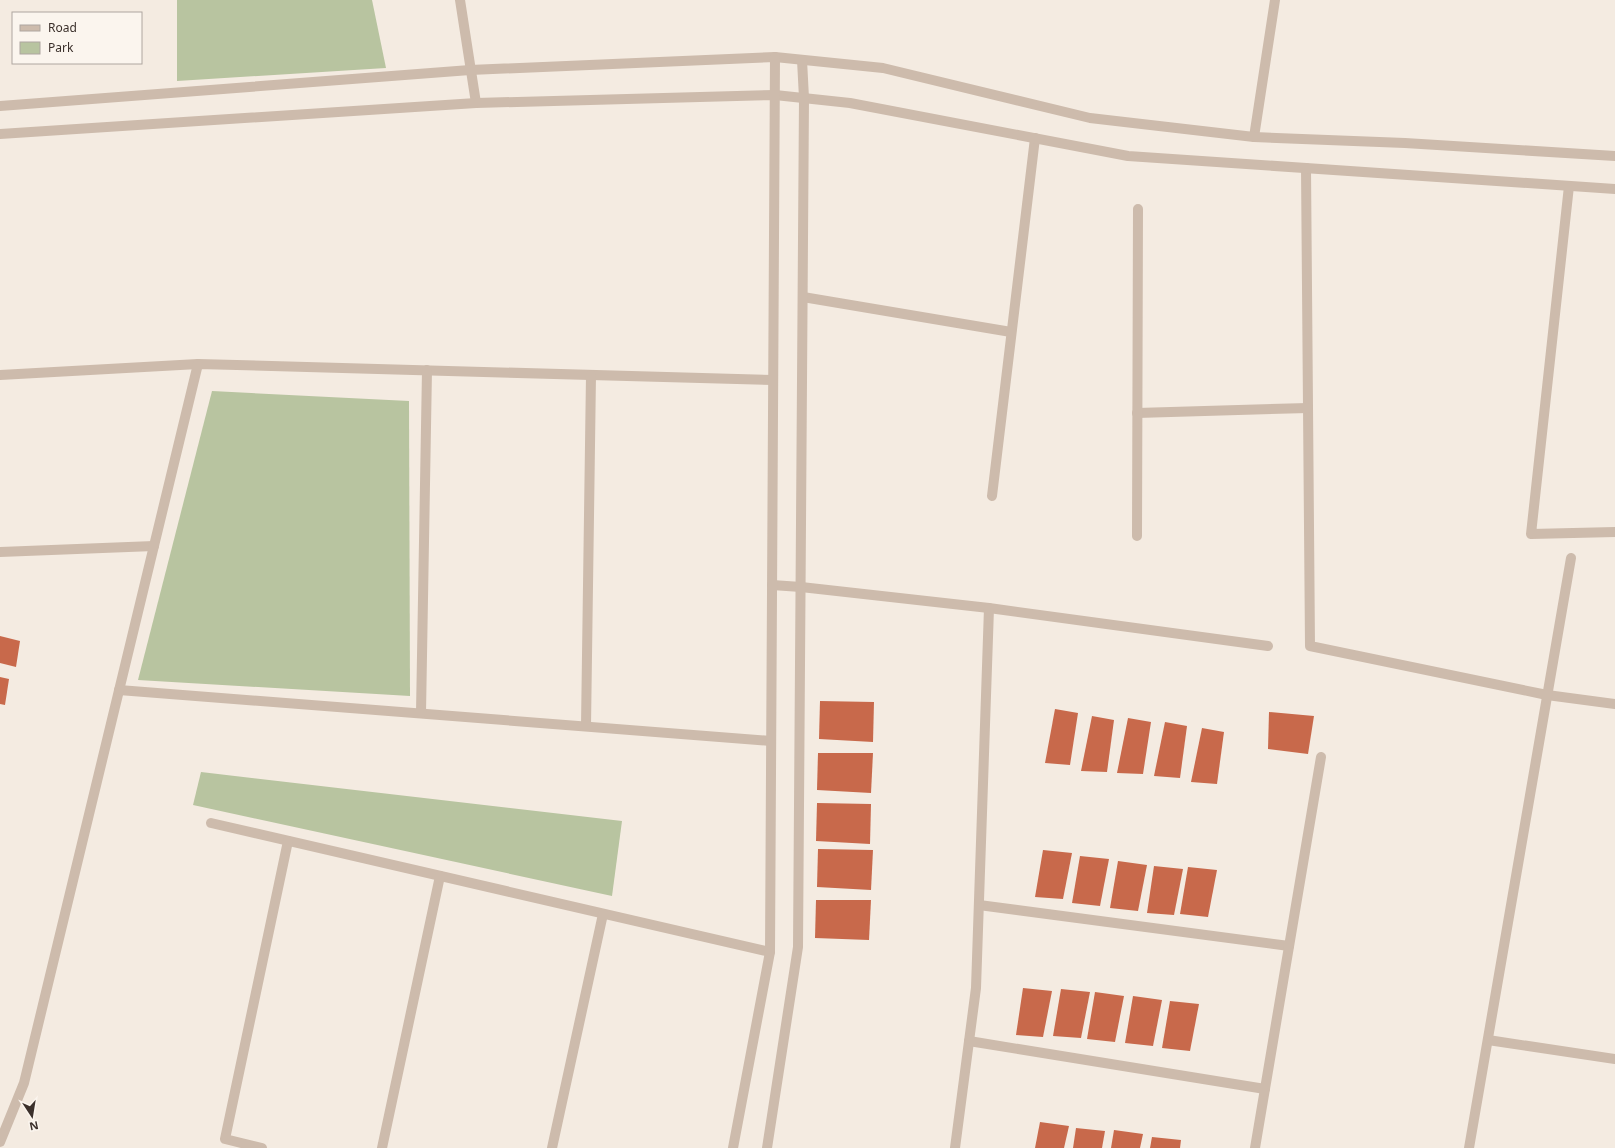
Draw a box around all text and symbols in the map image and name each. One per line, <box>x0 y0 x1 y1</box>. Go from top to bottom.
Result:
legend <box>12 12 142 64</box>
text: Road <box>48 19 77 36</box>
text: Park <box>48 39 74 56</box>
north arrow <box>12 1096 52 1136</box>
text: N <box>28 1118 40 1135</box>

